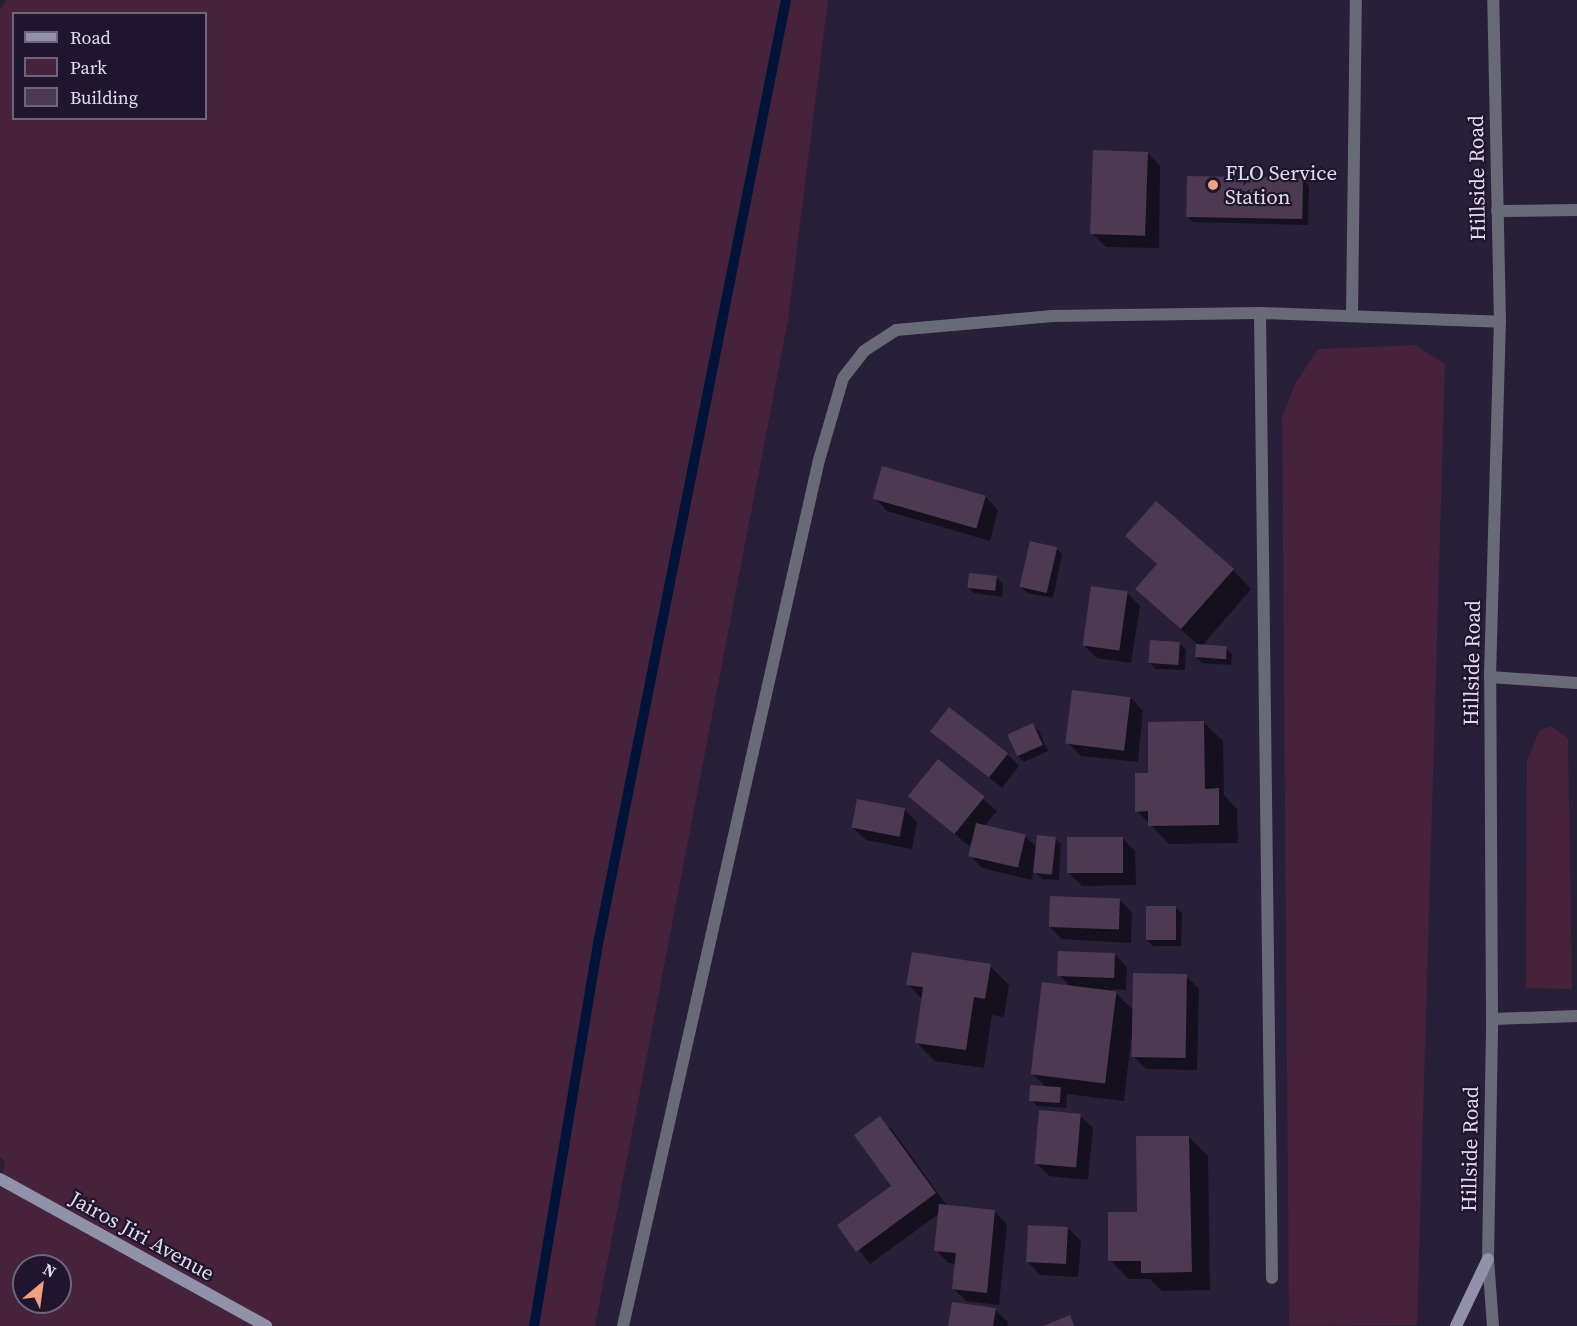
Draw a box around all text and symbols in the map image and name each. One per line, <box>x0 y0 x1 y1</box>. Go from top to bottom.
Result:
legend <box>12 12 207 120</box>
text: Road <box>70 25 111 50</box>
text: Park <box>70 55 107 80</box>
text: Building <box>70 85 138 110</box>
street label: Hillside Road <box>1463 115 1491 241</box>
place label: FLO Service Station <box>1225 160 1337 210</box>
marker: FLO Service Station <box>1206 178 1220 192</box>
street label: Hillside Road <box>1458 600 1486 726</box>
street label: Hillside Road <box>1456 1086 1484 1212</box>
street label: Jairos Jiri Avenue <box>65 1186 219 1286</box>
north arrow <box>12 1254 72 1314</box>
text: N <box>39 1258 60 1282</box>

